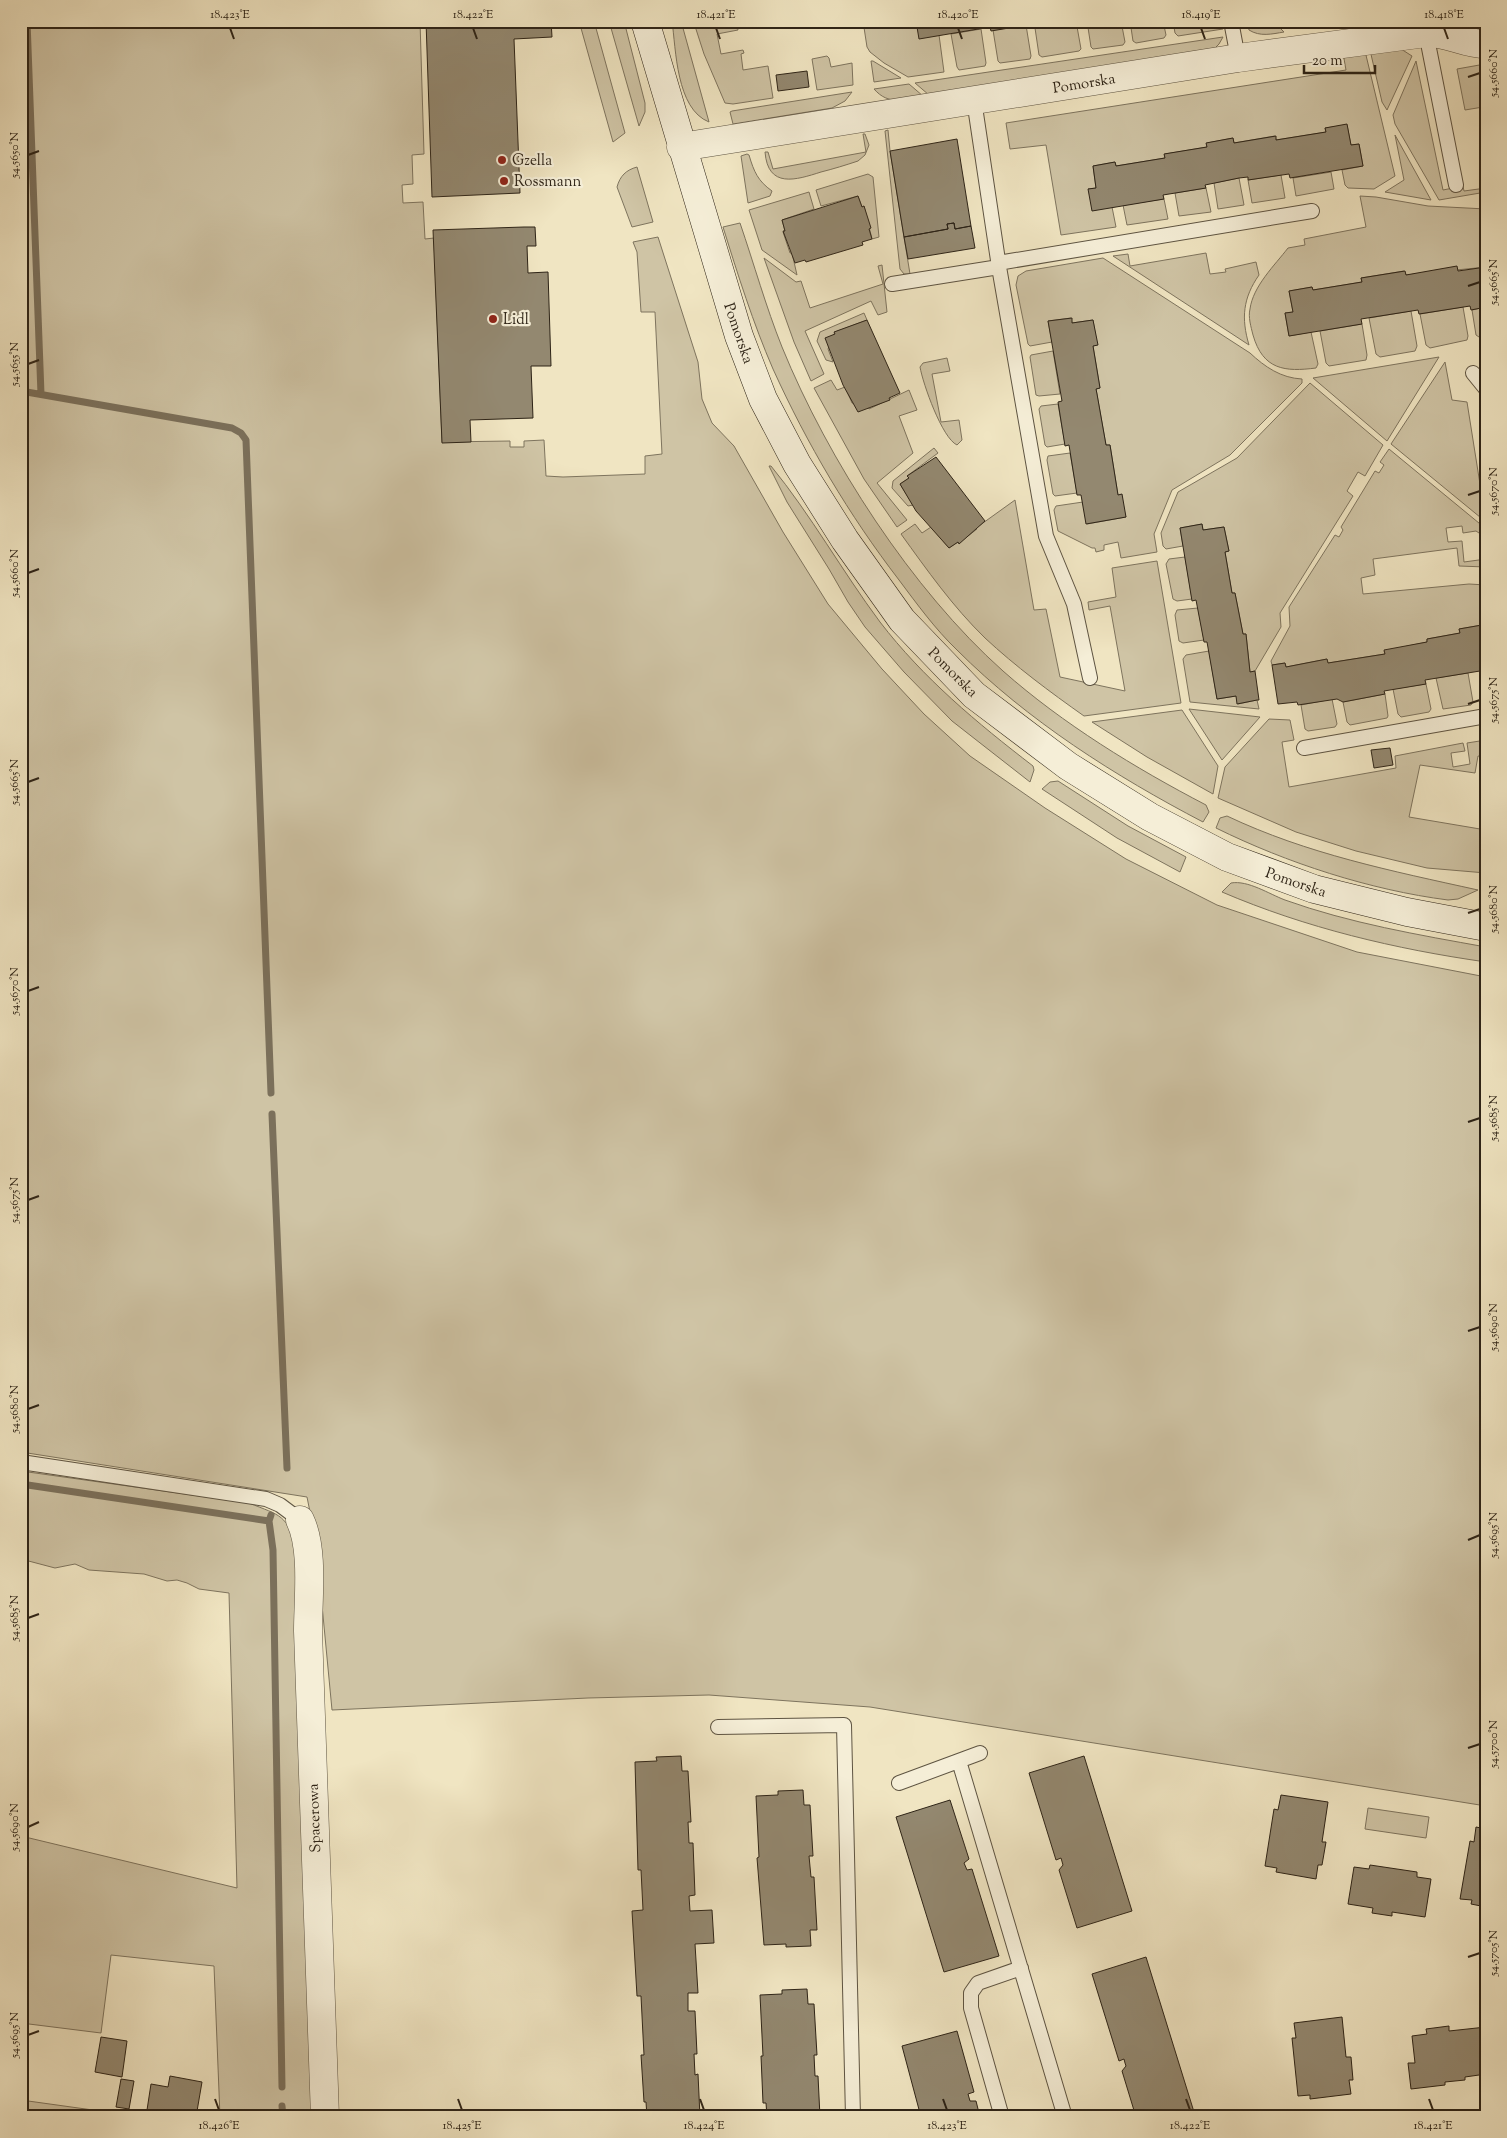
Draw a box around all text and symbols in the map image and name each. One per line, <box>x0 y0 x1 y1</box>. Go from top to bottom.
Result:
text: 18.423°E <box>210 6 251 24</box>
text: 18.422°E <box>453 6 494 24</box>
text: 18.421°E <box>696 6 736 24</box>
text: 18.420°E <box>937 6 979 24</box>
text: 18.419°E <box>1182 6 1221 24</box>
text: 18.418°E <box>1424 6 1464 24</box>
scale bar <box>1304 42 1376 74</box>
text: 54.5660°N <box>1485 49 1503 98</box>
text: 20 m <box>1312 51 1343 72</box>
street label: Pomorska <box>1051 69 1117 100</box>
text: 54.5650°N <box>6 132 24 179</box>
place label: Gzella <box>512 151 552 172</box>
marker: Gzella <box>496 154 508 166</box>
place label: Rossmann <box>514 172 582 193</box>
marker: Rossmann <box>498 175 510 187</box>
text: 54.5665°N <box>1485 259 1503 306</box>
street label: Pomorska <box>717 300 758 367</box>
place label: Lidl <box>503 310 529 331</box>
marker: Lidl <box>487 313 499 325</box>
text: 54.5655°N <box>6 341 24 387</box>
text: 54.5670°N <box>1485 467 1503 516</box>
text: 54.5660°N <box>6 549 24 598</box>
street label: Pomorska <box>922 643 982 703</box>
text: 54.5675°N <box>1485 677 1503 724</box>
text: 54.5665°N <box>6 759 24 806</box>
street label: Pomorska <box>1262 863 1329 904</box>
text: 54.5680°N <box>1485 885 1503 934</box>
text: 54.5670°N <box>6 967 24 1016</box>
text: 54.5685°N <box>1485 1095 1503 1142</box>
text: 54.5675°N <box>6 1177 24 1224</box>
text: 54.5690°N <box>1485 1303 1503 1352</box>
text: 54.5680°N <box>6 1385 24 1434</box>
text: 54.5695°N <box>1485 1512 1503 1559</box>
text: 54.5685°N <box>6 1595 24 1642</box>
text: 54.5700°N <box>1485 1719 1503 1769</box>
street label: Spacerowa <box>304 1783 327 1853</box>
text: 54.5690°N <box>6 1803 24 1852</box>
text: 54.5705°N <box>1485 1929 1503 1977</box>
text: 54.5695°N <box>6 2012 24 2059</box>
text: 18.426°E <box>199 2117 240 2135</box>
text: 18.425°E <box>442 2117 482 2135</box>
text: 18.424°E <box>684 2117 725 2135</box>
text: 18.423°E <box>927 2117 968 2135</box>
text: 18.422°E <box>1170 2117 1211 2135</box>
text: 18.421°E <box>1413 2117 1453 2135</box>

